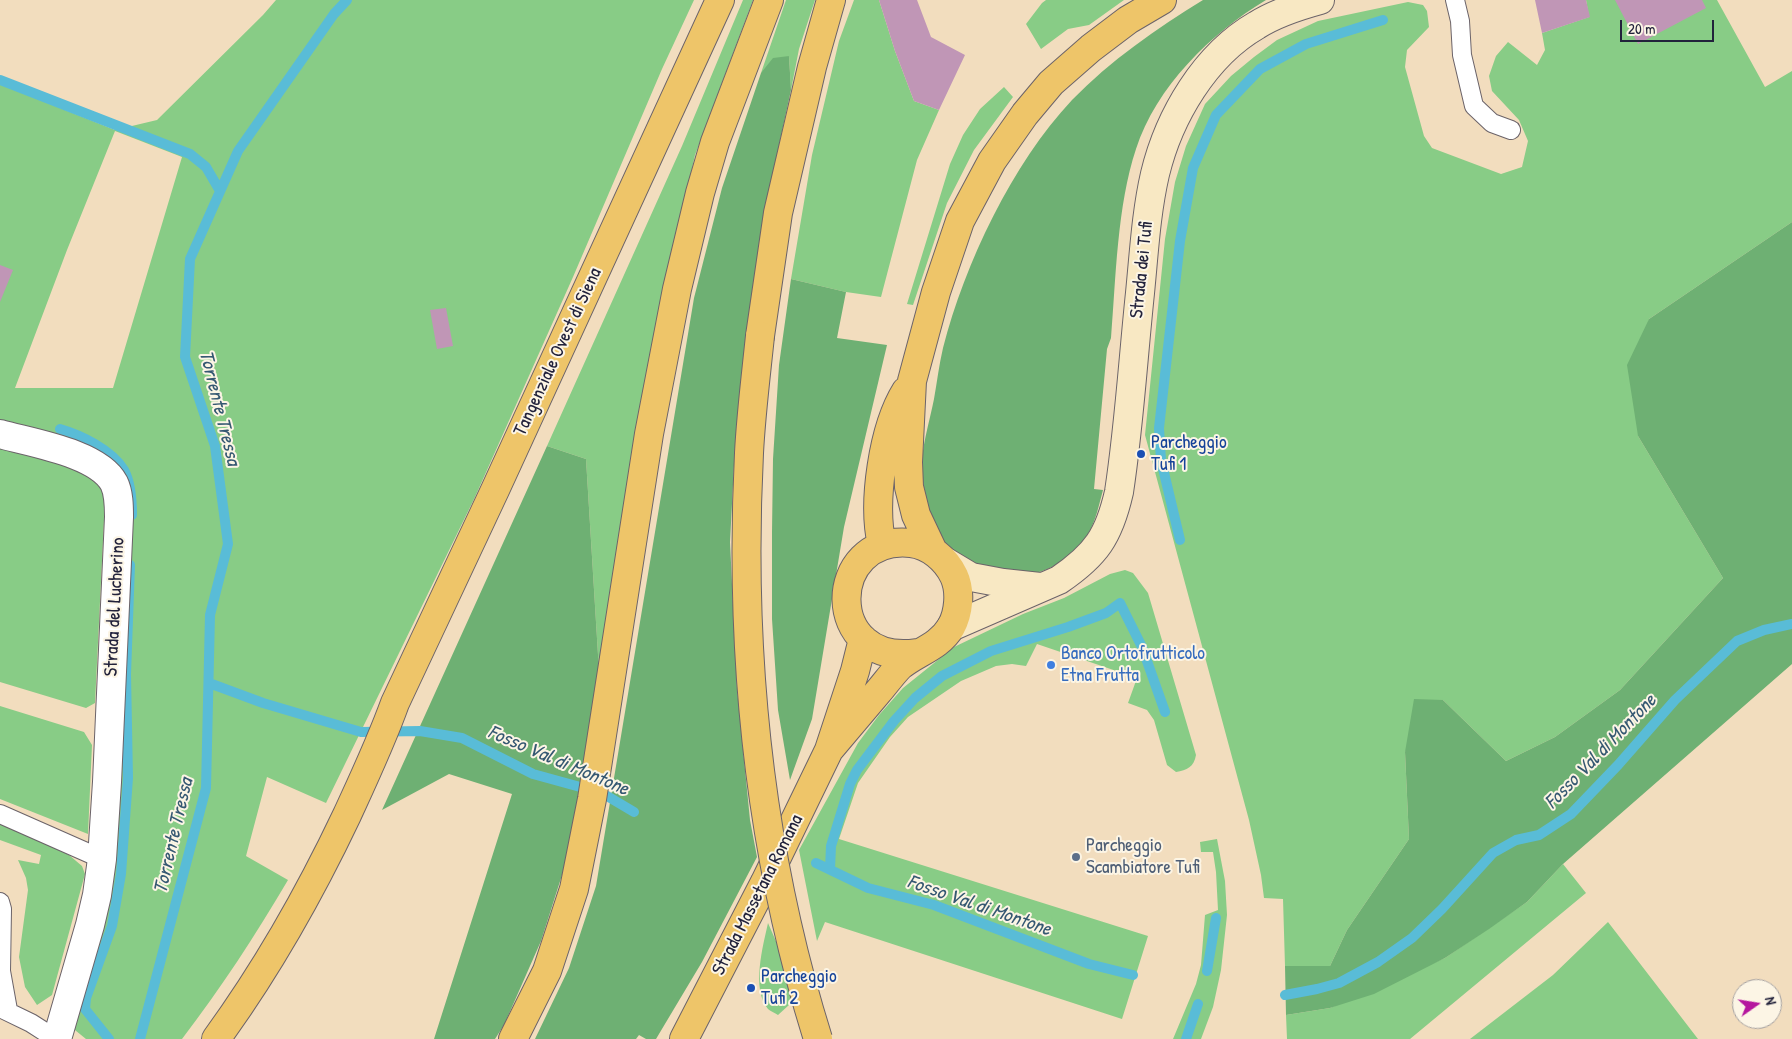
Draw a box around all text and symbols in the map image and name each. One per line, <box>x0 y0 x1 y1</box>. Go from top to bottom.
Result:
scale bar <box>1622 10 1716 42</box>
text: 20 m <box>1628 18 1655 39</box>
street label: Strada dei Tufi <box>1126 221 1158 319</box>
street label: Tangenziale Ovest di Siena <box>509 264 607 440</box>
water label: Torrente Tressa <box>193 348 245 468</box>
place label: Parcheggio Tufi 1 <box>1151 432 1227 476</box>
marker: Parcheggio Tufi 1 <box>1135 448 1147 460</box>
street label: Strada del Lucherino <box>100 537 130 677</box>
place label: Banco Ortofrutticolo Etna Frutta <box>1061 643 1205 687</box>
marker: Banco Ortofrutticolo Etna Frutta <box>1045 659 1057 671</box>
water label: Fosso Val di Montone <box>1540 690 1662 814</box>
water label: Fosso Val di Montone <box>484 721 632 801</box>
water label: Torrente Tressa <box>149 776 199 896</box>
street label: Strada Massetana Romana <box>708 811 808 979</box>
place label: Parcheggio Scambiatore Tufi <box>1086 835 1200 879</box>
marker: Parcheggio Scambiatore Tufi <box>1070 851 1082 863</box>
water label: Fosso Val di Montone <box>904 870 1054 942</box>
place label: Parcheggio Tufi 2 <box>761 966 837 1010</box>
north arrow <box>1732 979 1782 1029</box>
marker: Parcheggio Tufi 2 <box>745 982 757 994</box>
text: N <box>1761 995 1781 1006</box>

